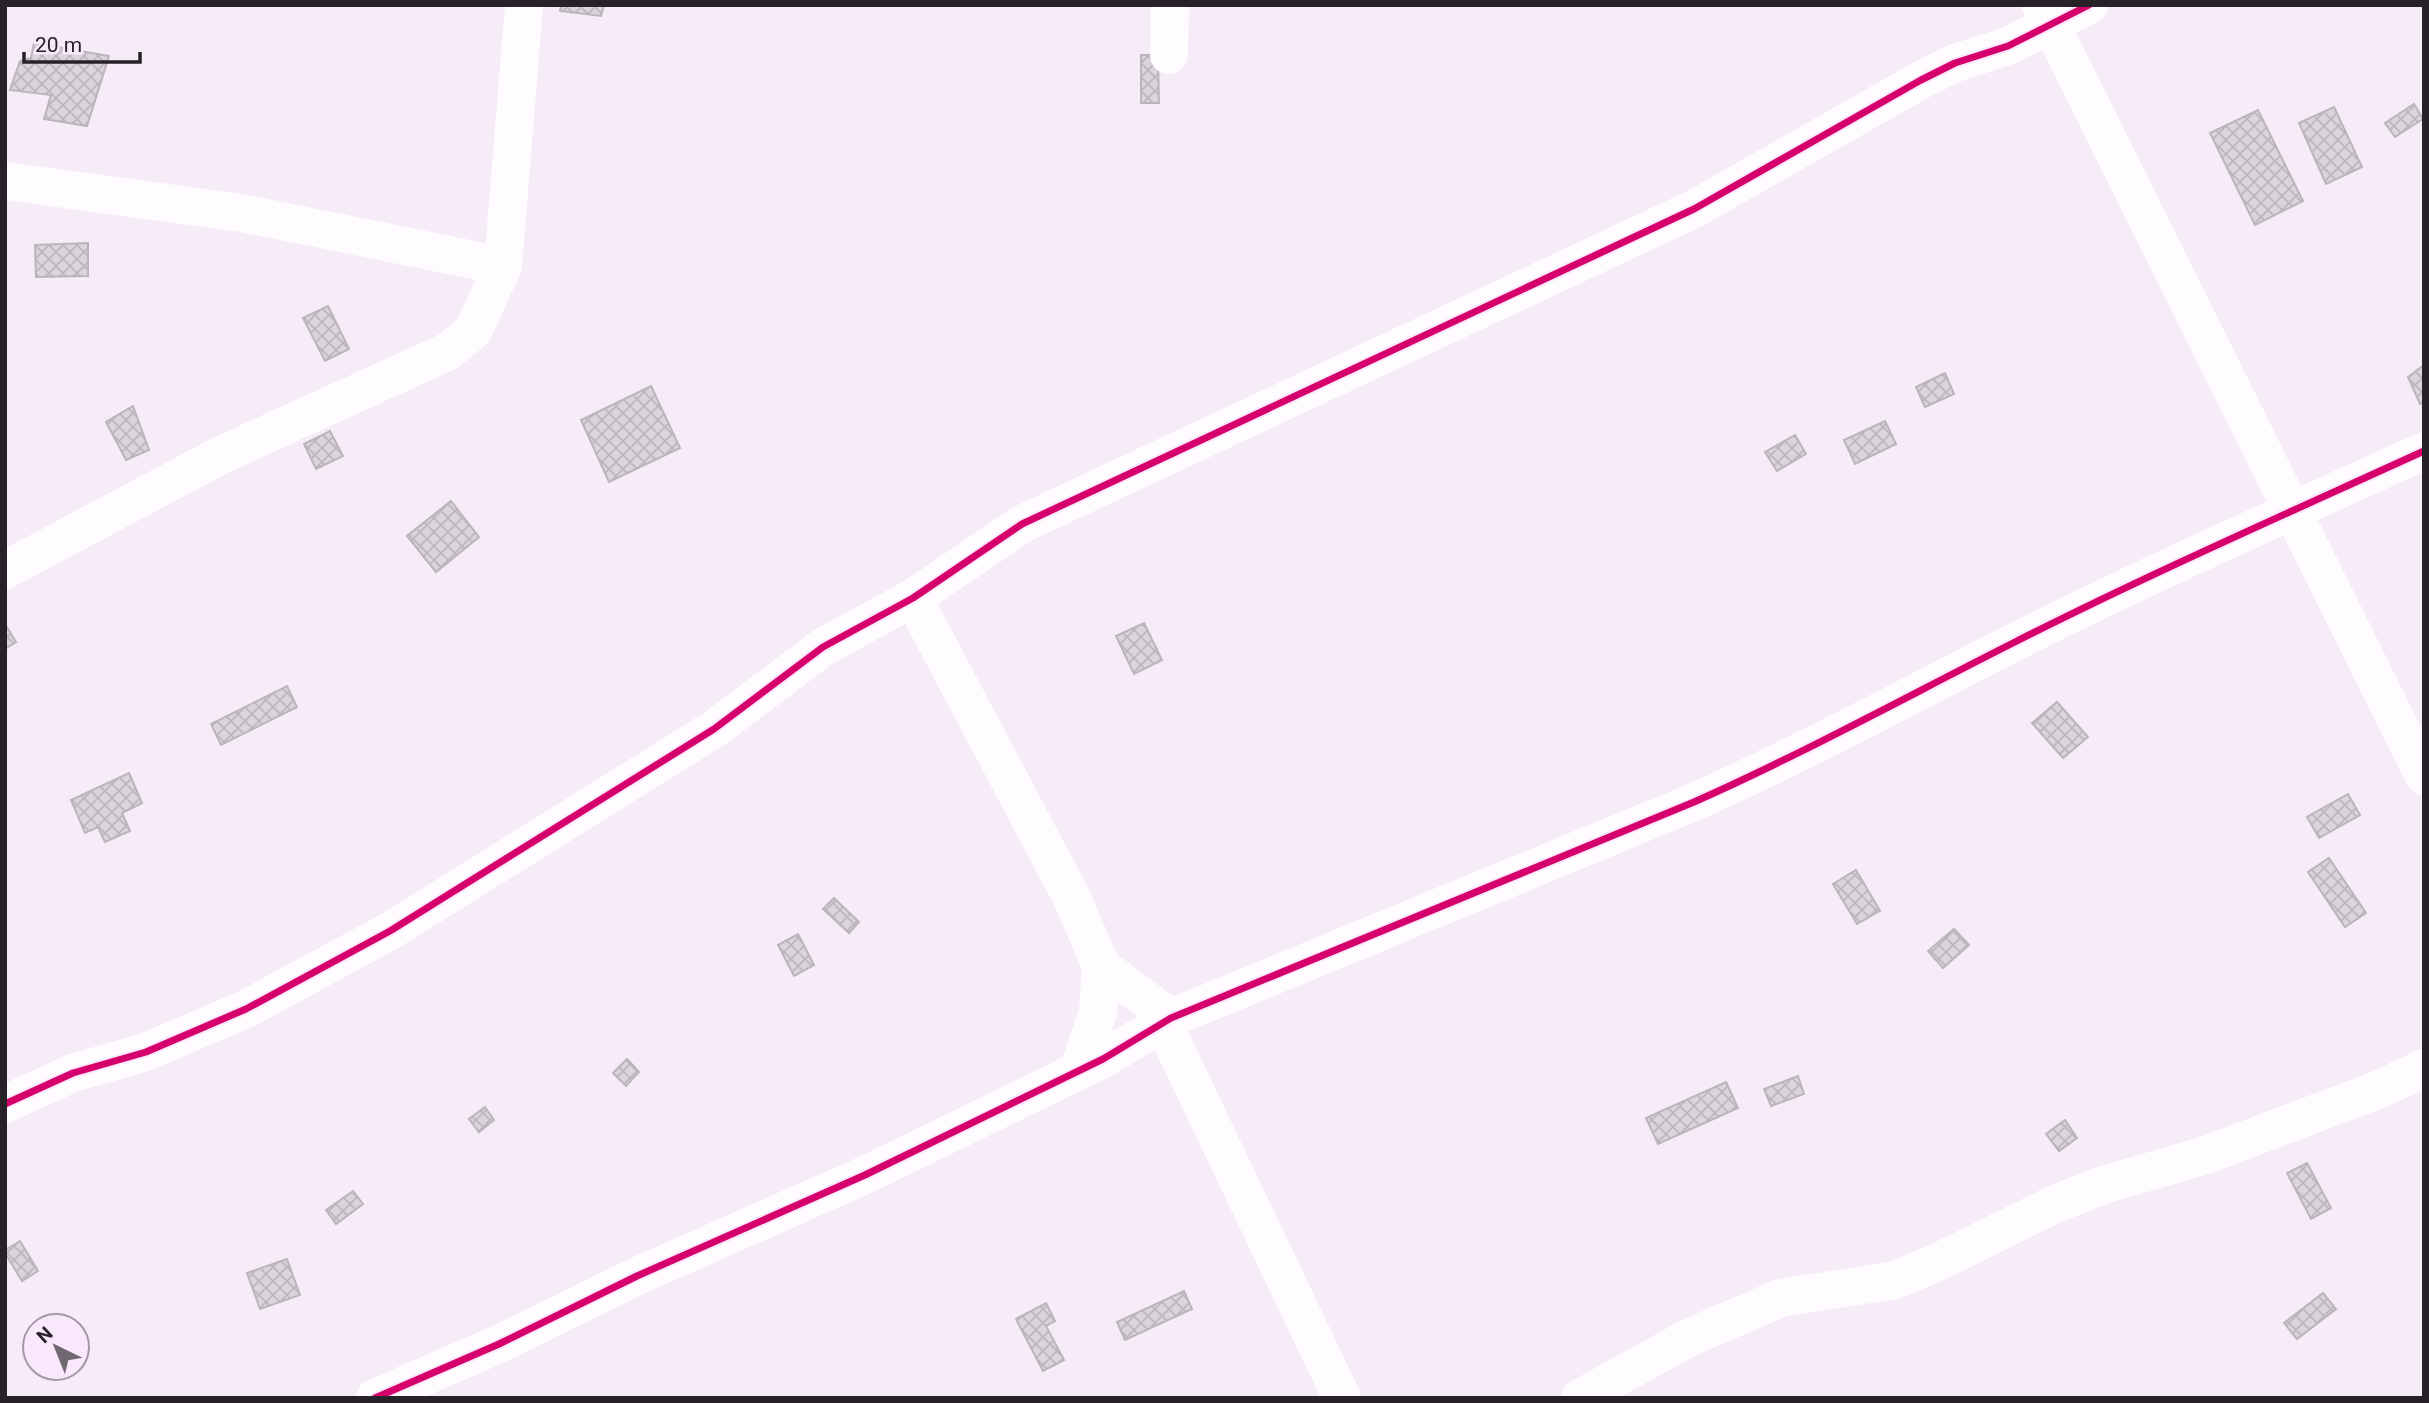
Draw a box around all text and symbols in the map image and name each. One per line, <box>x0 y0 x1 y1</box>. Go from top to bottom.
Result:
scale bar <box>24 21 140 65</box>
text: 20 m <box>35 33 82 57</box>
north arrow <box>21 1312 91 1382</box>
text: N <box>32 1322 57 1348</box>

